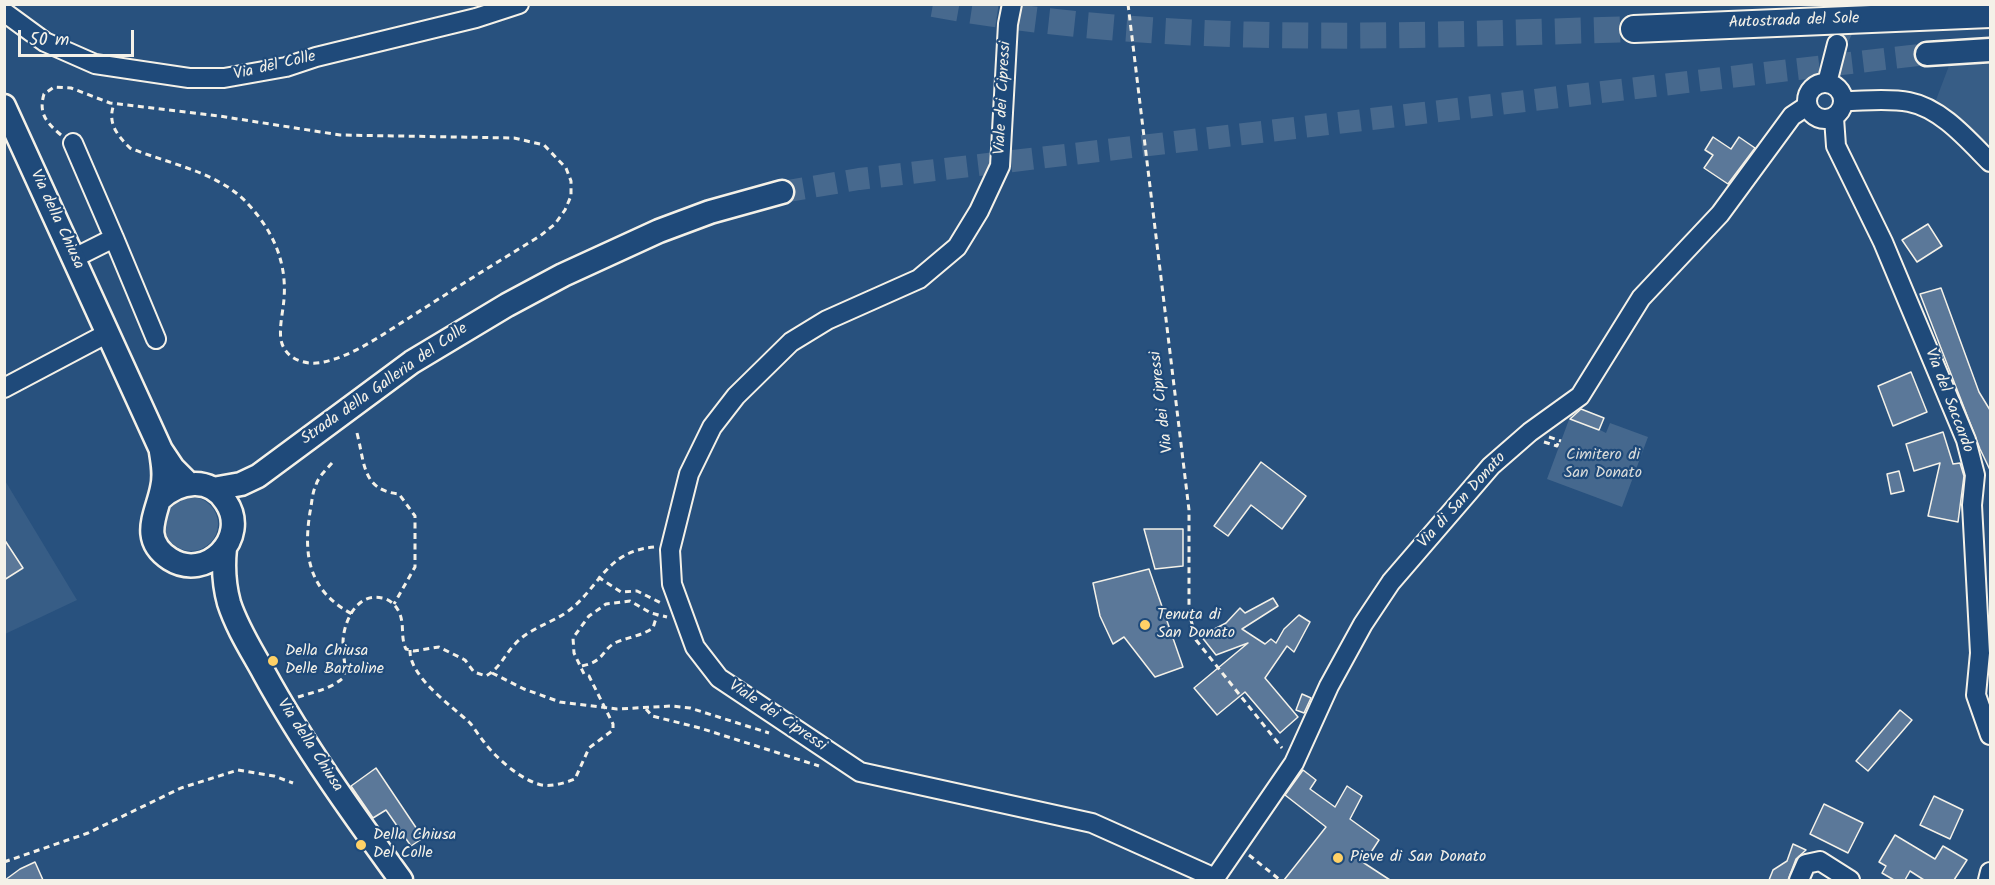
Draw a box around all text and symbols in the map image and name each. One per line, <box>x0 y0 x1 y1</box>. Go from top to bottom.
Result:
street label: Autostrada del Sole <box>1728 10 1860 34</box>
scale bar <box>21 18 136 56</box>
text: 50 m <box>29 26 69 55</box>
street label: Viale dei Cipressi <box>991 41 1017 155</box>
street label: Via del Colle <box>232 48 318 86</box>
street label: Via della Chiusa <box>25 167 87 273</box>
street label: Strada della Galleria del Colle <box>298 320 472 450</box>
street label: Via del Saccardo <box>1919 346 1977 456</box>
street label: Via dei Cipressi <box>1147 350 1179 454</box>
park label: Cimitero di San Donato <box>1564 446 1642 484</box>
street label: Via di San Donato <box>1415 449 1511 553</box>
place label: Tenuta di San Donato <box>1157 606 1235 644</box>
marker: Tenuta di San Donato <box>1138 618 1152 632</box>
place label: Della Chiusa Delle Bartoline <box>285 642 384 680</box>
marker: Della Chiusa Delle Bartoline <box>266 654 280 668</box>
street label: Viale dei Cipressi <box>724 677 830 757</box>
street label: Via della Chiusa <box>272 696 346 796</box>
place label: Della Chiusa Del Colle <box>373 826 456 864</box>
marker: Della Chiusa Del Colle <box>354 838 368 852</box>
place label: Pieve di San Donato <box>1350 848 1486 868</box>
marker: Pieve di San Donato <box>1331 851 1345 865</box>

